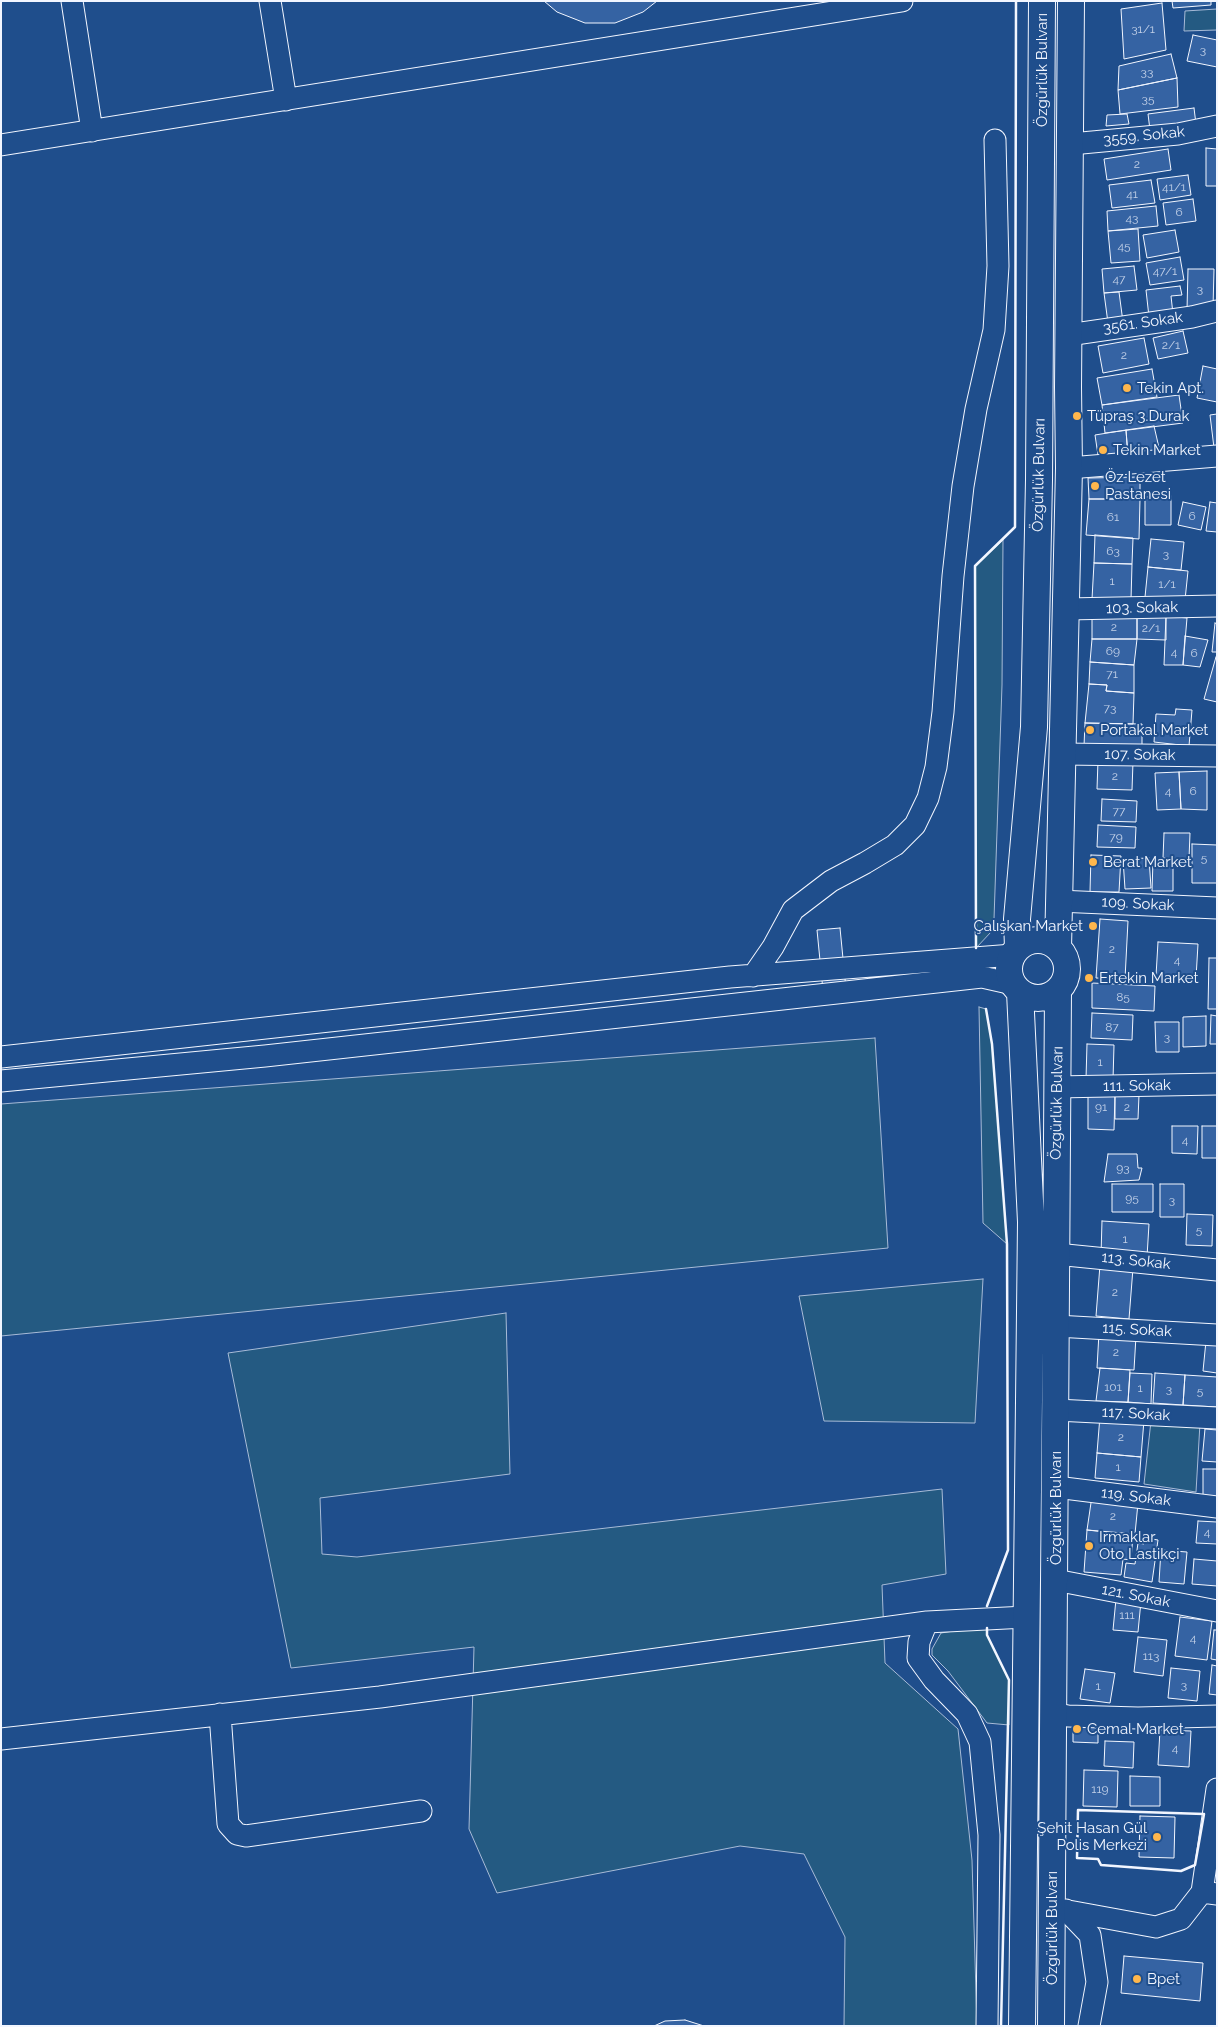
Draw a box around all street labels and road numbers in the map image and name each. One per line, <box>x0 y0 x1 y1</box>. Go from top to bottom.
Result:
street label: Özgürlük Bulvarı <box>1033 13 1051 127</box>
street label: 3559. Sokak <box>1102 123 1186 149</box>
street label: 3561. Sokak <box>1102 308 1184 338</box>
street label: Özgürlük Bulvarı <box>1029 418 1049 532</box>
street label: 103. Sokak <box>1106 598 1178 618</box>
street label: 107. Sokak <box>1104 745 1176 765</box>
street label: 109. Sokak <box>1101 893 1175 915</box>
street label: Özgürlük Bulvarı <box>1047 1046 1067 1160</box>
street label: 111. Sokak <box>1103 1076 1171 1096</box>
street label: 113. Sokak <box>1100 1248 1172 1274</box>
street label: 115. Sokak <box>1102 1319 1172 1341</box>
street label: 117. Sokak <box>1101 1403 1171 1425</box>
street label: Özgürlük Bulvarı <box>1047 1451 1065 1565</box>
street label: 119. Sokak <box>1100 1484 1172 1510</box>
street label: 121. Sokak <box>1100 1581 1172 1611</box>
street label: Özgürlük Bulvarı <box>1043 1871 1061 1985</box>

